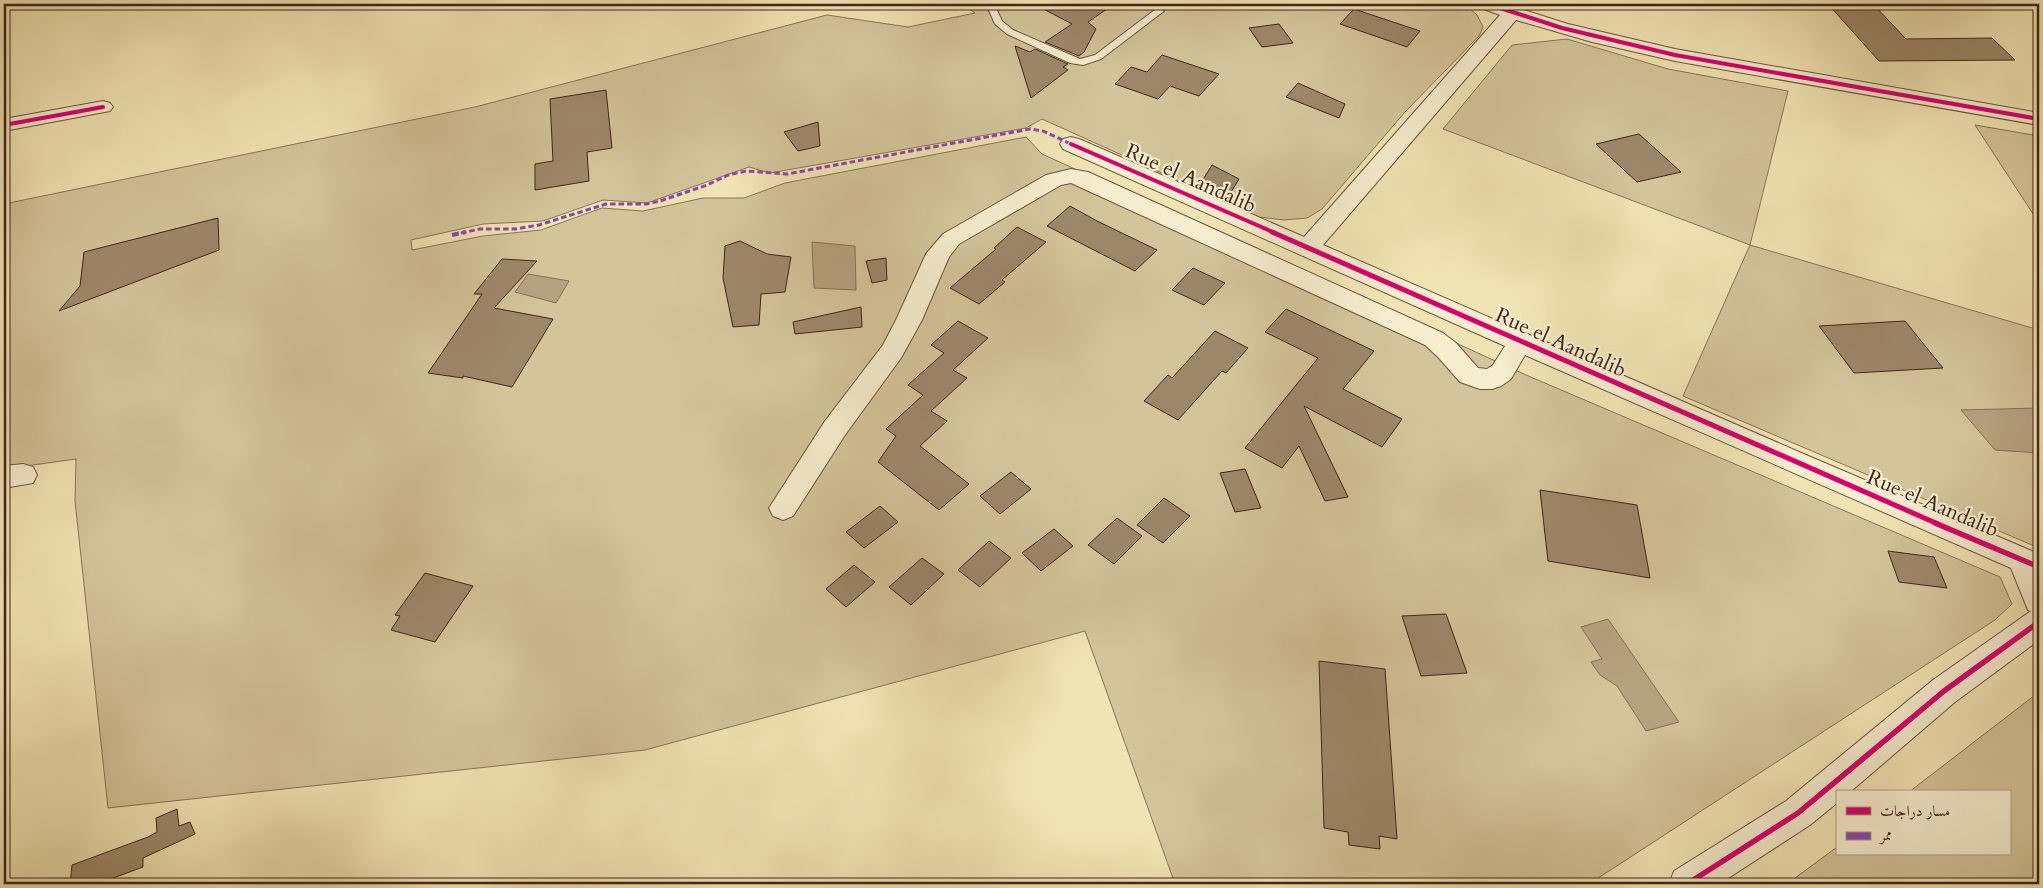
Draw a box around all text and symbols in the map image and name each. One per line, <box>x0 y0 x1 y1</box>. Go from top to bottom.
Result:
street label: Rue el Aandalib <box>1121 137 1261 220</box>
street label: Rue el Aandalib <box>1491 301 1631 384</box>
street label: Rue el Aandalib <box>1862 463 2003 544</box>
legend <box>1836 790 2010 856</box>
text: مسار دراجات <box>1880 801 1950 821</box>
text: ممر <box>1878 825 1892 845</box>

